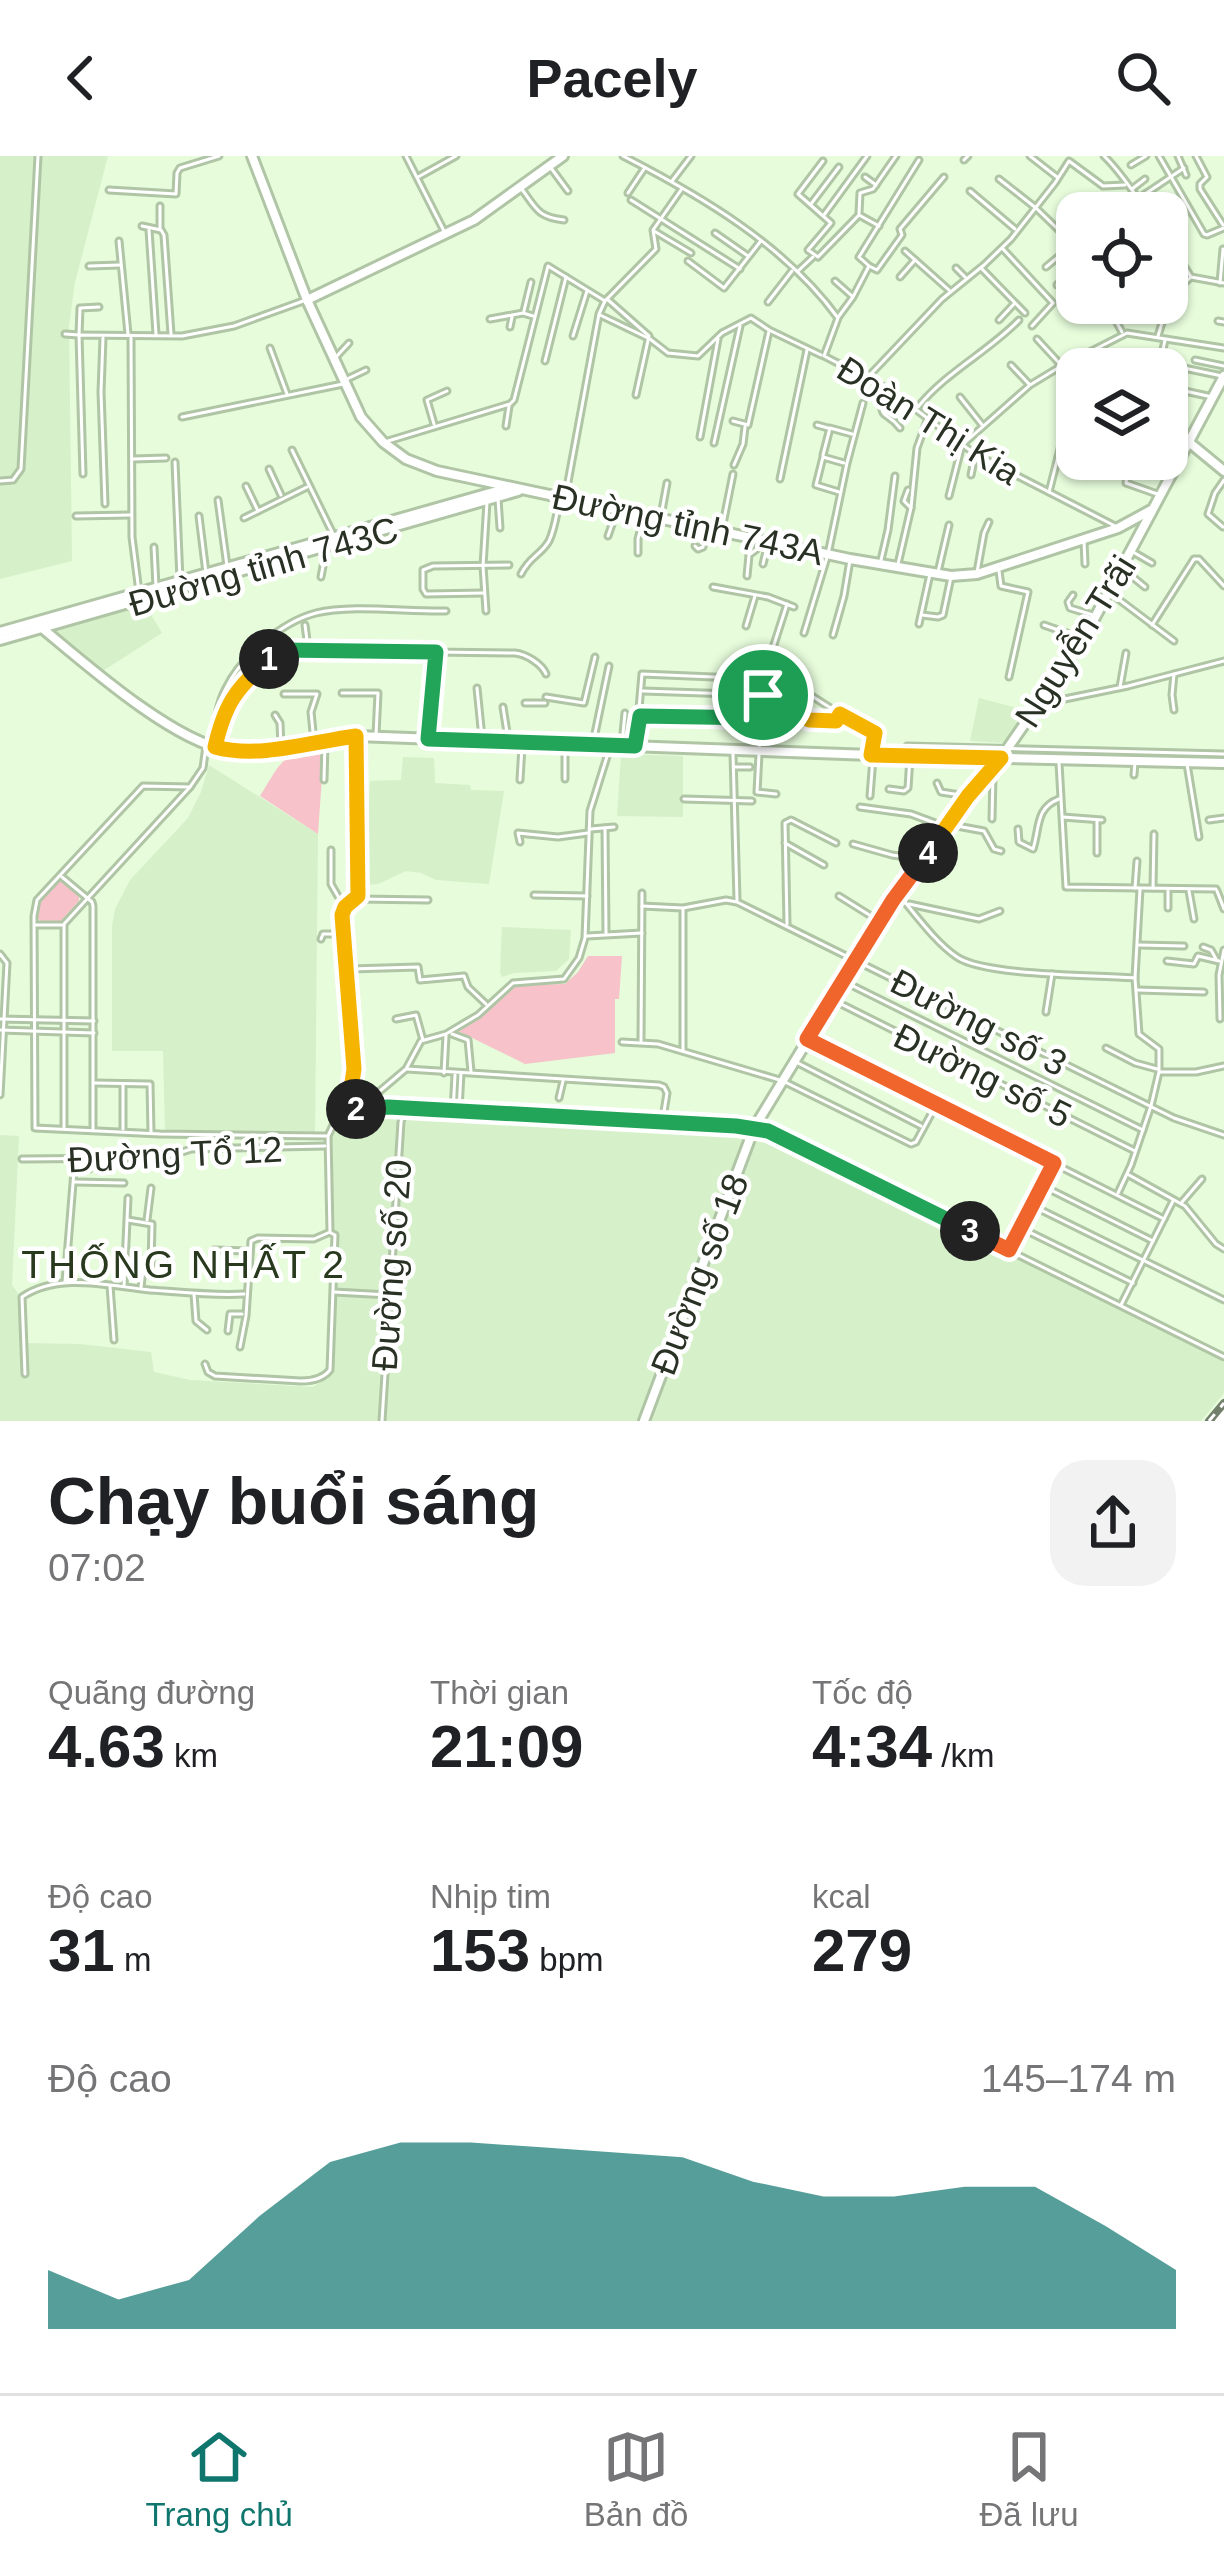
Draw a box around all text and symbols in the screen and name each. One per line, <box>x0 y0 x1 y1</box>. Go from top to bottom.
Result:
icon: back <box>48 45 114 111</box>
icon: search <box>1110 45 1176 111</box>
text: Pacely <box>526 48 698 108</box>
map controls <box>1056 192 1188 480</box>
button: locate <box>1056 192 1188 324</box>
street label: Đoàn Thị Kia <box>830 348 1028 493</box>
button: layers <box>1056 348 1188 480</box>
street label: Đường tỉnh 743A <box>549 476 827 573</box>
street label: Đường tỉnh 743C <box>124 508 402 624</box>
street label: Nguyễn Trãi <box>1007 548 1144 734</box>
pin: 1 <box>239 629 299 689</box>
text: 1 <box>260 640 278 677</box>
pin <box>712 644 814 746</box>
icon: arrive <box>730 662 796 728</box>
pin: 4 <box>898 823 958 883</box>
text: 4 <box>919 834 937 871</box>
street label: Đường số 3 <box>884 961 1074 1084</box>
street label: Đường số 5 <box>888 1015 1078 1136</box>
pin: 2 <box>326 1079 386 1139</box>
text: 2 <box>347 1090 365 1127</box>
street label: Đường Tổ 12 <box>67 1128 284 1181</box>
street label: Đường số 20 <box>364 1158 419 1372</box>
street label: Đường số 18 <box>642 1168 757 1380</box>
pin: 3 <box>940 1201 1000 1261</box>
text: 3 <box>961 1212 979 1249</box>
district label: THỐNG NHẤT 2 <box>21 1242 347 1286</box>
button: share <box>1050 1460 1176 1586</box>
text: Chạy buổi sáng <box>48 1464 539 1538</box>
text: 07:02 <box>48 1546 146 1589</box>
text: Quãng đường <box>48 1674 255 1711</box>
text: Thời gian <box>430 1674 569 1711</box>
text: Tốc độ <box>812 1674 913 1711</box>
text: 4.63 <box>48 1713 165 1780</box>
text: 21:09 <box>430 1713 583 1780</box>
text: 4:34 <box>812 1713 932 1780</box>
text: km <box>165 1737 218 1774</box>
text: /km <box>932 1737 994 1774</box>
text: Độ cao <box>48 1878 153 1915</box>
text: Nhịp tim <box>430 1878 551 1915</box>
text: kcal <box>812 1878 871 1915</box>
text: 31 <box>48 1917 115 1984</box>
text: 153 <box>430 1917 530 1984</box>
text: 279 <box>812 1917 912 1984</box>
text: m <box>115 1941 151 1978</box>
text: bpm <box>530 1941 603 1978</box>
text: Độ cao <box>48 2057 172 2100</box>
text: 145–174 m <box>981 2057 1176 2100</box>
tab: Trang chủ <box>145 2424 293 2534</box>
tab: Bản đồ <box>584 2424 688 2534</box>
tab: Đã lưu <box>979 2424 1079 2534</box>

